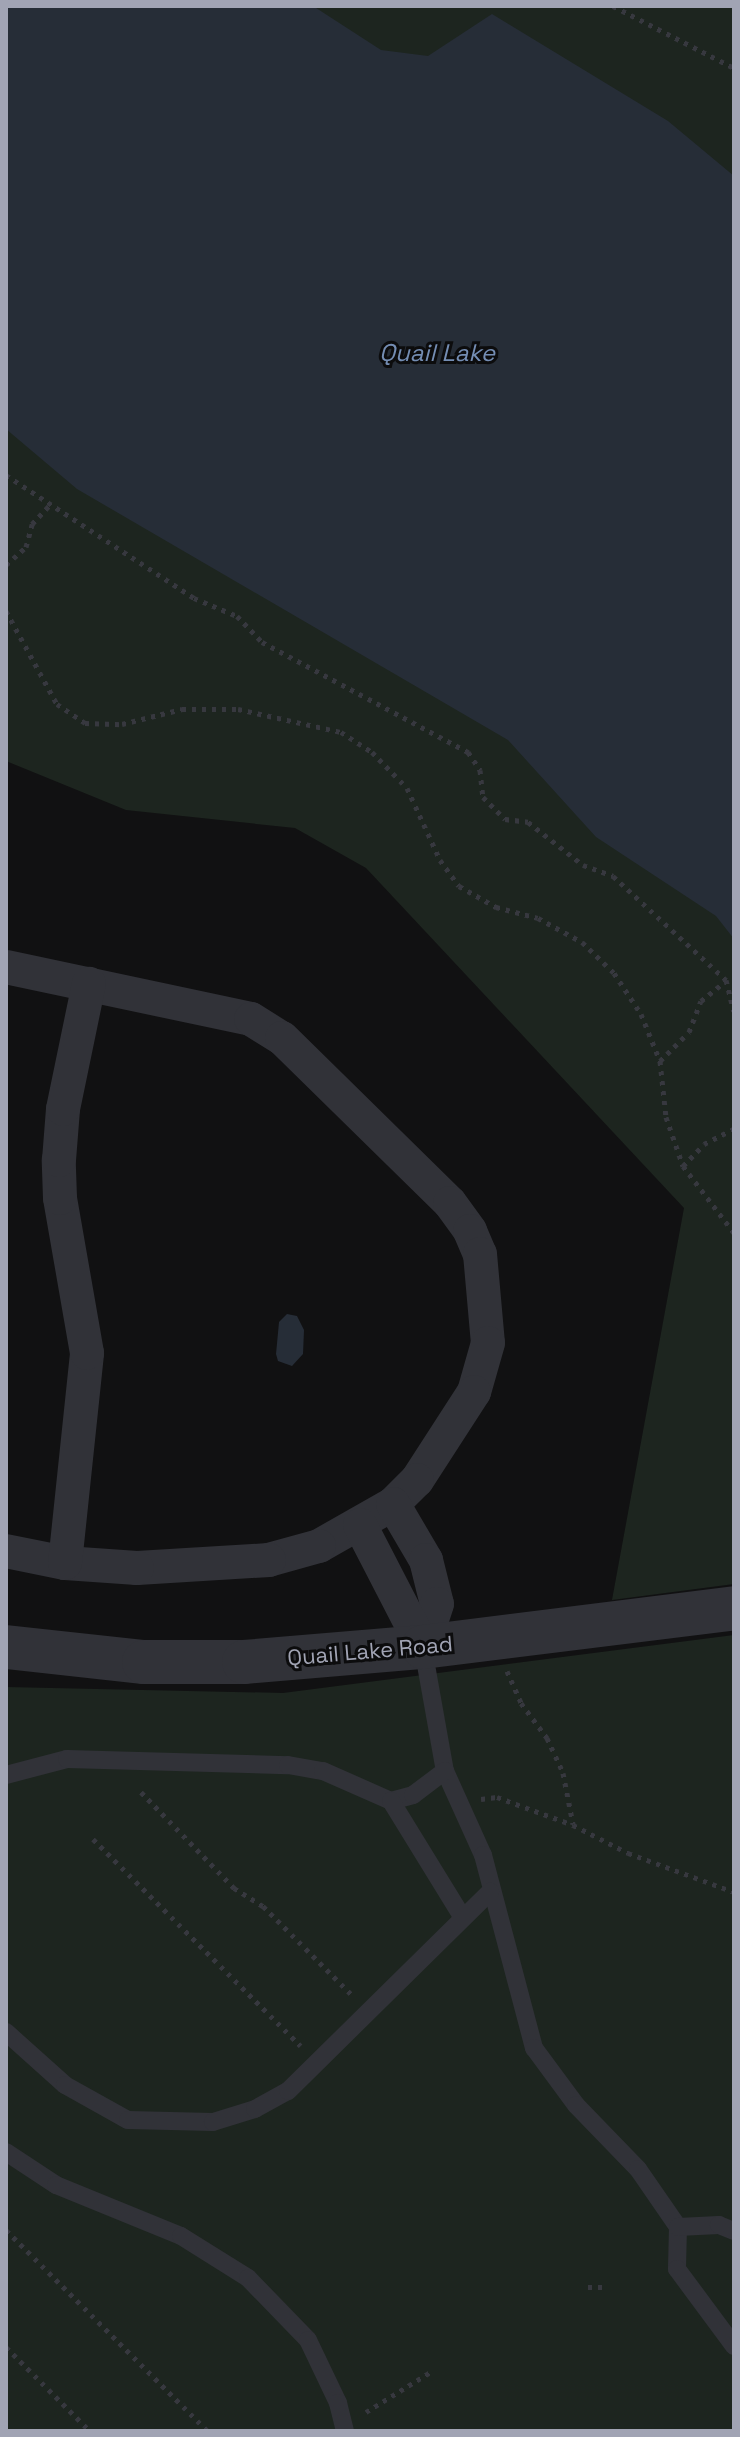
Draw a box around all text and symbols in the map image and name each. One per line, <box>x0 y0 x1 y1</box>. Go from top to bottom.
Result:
water label: Quail Lake <box>379 339 495 367</box>
street label: Quail Lake Road <box>286 1631 454 1671</box>

